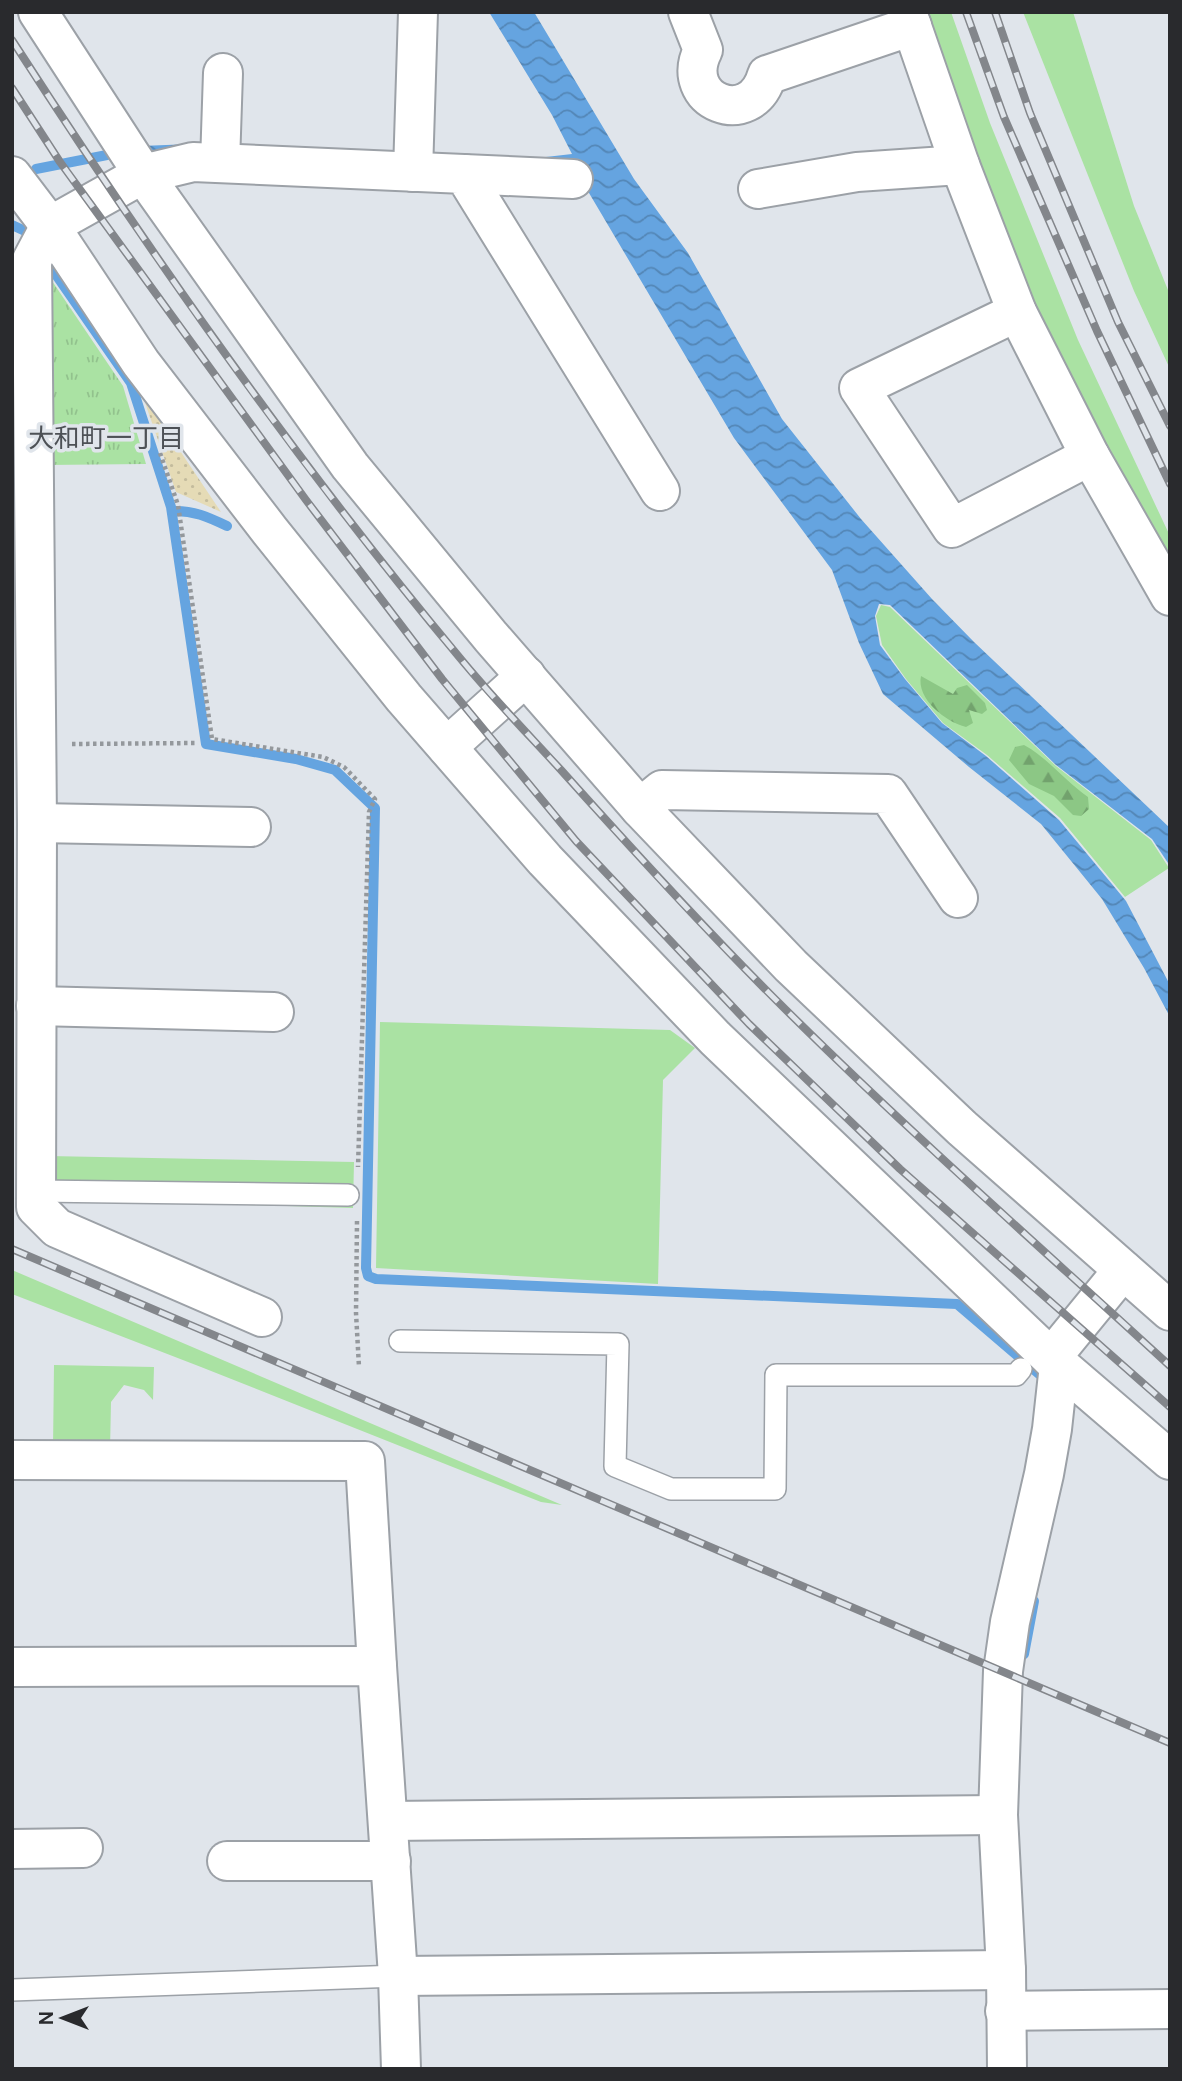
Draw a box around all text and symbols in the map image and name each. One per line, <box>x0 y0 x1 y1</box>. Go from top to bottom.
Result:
district label: 大和町一丁目 <box>28 421 184 455</box>
north arrow <box>28 1983 98 2053</box>
text: N <box>34 2011 59 2025</box>

